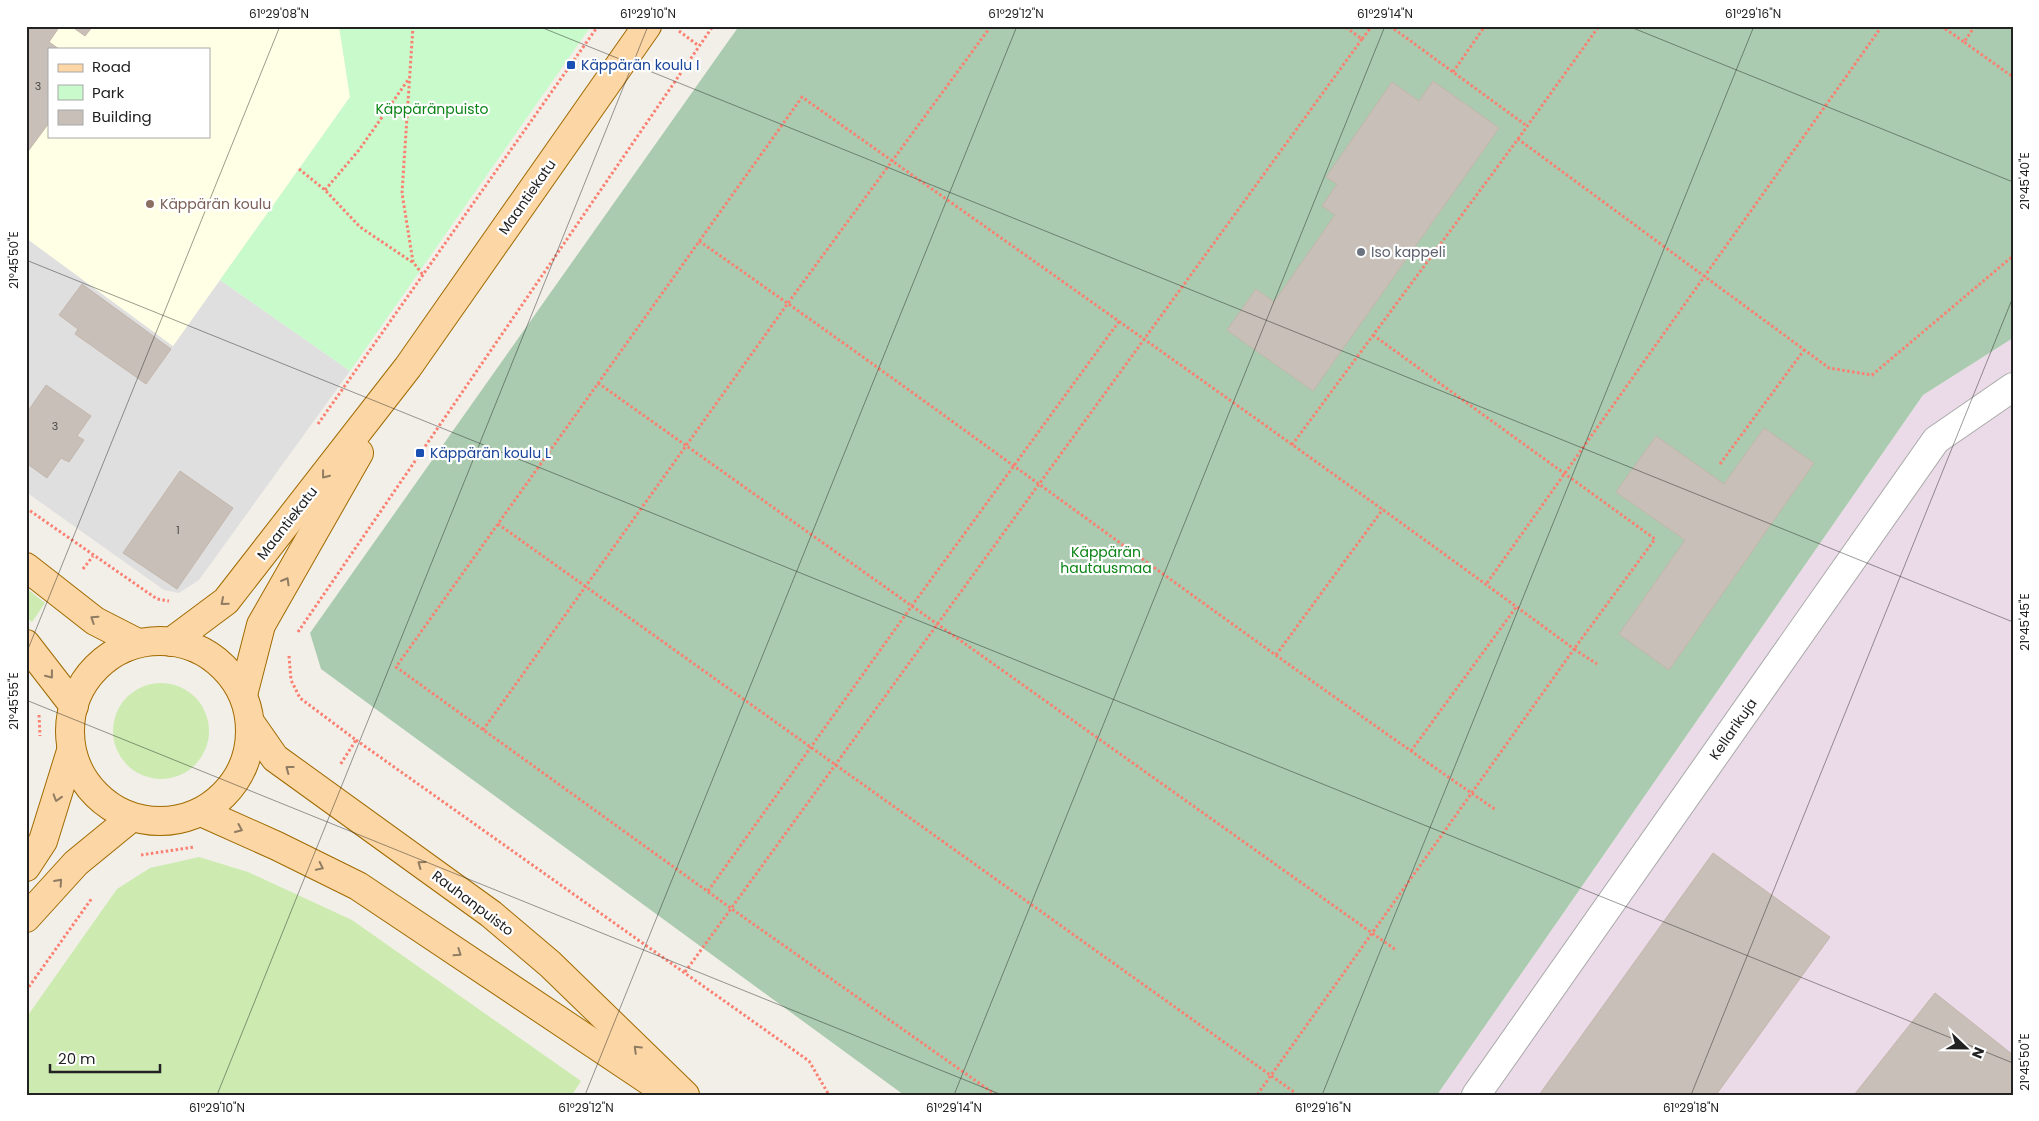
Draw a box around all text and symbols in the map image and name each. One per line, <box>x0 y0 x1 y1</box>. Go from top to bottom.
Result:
text: 61°29'08"N <box>249 5 309 22</box>
text: 61°29'10"N <box>620 5 676 22</box>
text: 61°29'12"N <box>988 5 1044 22</box>
text: 61°29'14"N <box>1357 5 1413 22</box>
text: 61°29'16"N <box>1725 5 1781 22</box>
legend <box>48 48 210 138</box>
place label: Käppärän koulu I <box>581 55 699 75</box>
text: Road <box>92 56 131 77</box>
marker: Käppärän koulu I <box>565 59 577 71</box>
house number: 3 <box>35 78 41 94</box>
text: Park <box>92 82 124 103</box>
park label: Käppäränpuisto <box>375 99 489 119</box>
text: Building <box>92 106 152 127</box>
text: 21°45'40"E <box>2016 152 2033 210</box>
street label: Maantiekatu <box>494 155 560 239</box>
place label: Käppärän koulu <box>160 194 271 214</box>
marker: Käppärän koulu <box>144 198 156 210</box>
text: 21°45'50"E <box>5 231 22 289</box>
place label: Iso kappeli <box>1371 242 1446 262</box>
marker: Iso kappeli <box>1355 246 1367 258</box>
house number: 3 <box>52 418 58 434</box>
place label: Käppärän koulu L <box>430 443 551 463</box>
marker: Käppärän koulu L <box>414 447 426 459</box>
one-way arrow <box>322 469 330 478</box>
street label: Maantiekatu <box>252 482 322 564</box>
house number: 1 <box>176 522 180 538</box>
park label: Käppärän hautausmaa <box>1060 542 1152 578</box>
one-way arrow <box>280 578 290 587</box>
text: 21°45'45"E <box>2016 593 2033 651</box>
one-way arrow <box>220 596 229 605</box>
one-way arrow <box>90 615 99 625</box>
one-way arrow <box>44 669 53 679</box>
text: 21°45'55"E <box>5 672 22 730</box>
street label: Kellarikuja <box>1704 694 1762 764</box>
one-way arrow <box>286 766 295 774</box>
one-way arrow <box>52 793 62 801</box>
one-way arrow <box>234 823 243 834</box>
one-way arrow <box>315 861 324 871</box>
one-way arrow <box>417 861 427 870</box>
street label: Rauhanpuisto <box>428 866 518 940</box>
one-way arrow <box>53 878 62 887</box>
one-way arrow <box>453 947 462 956</box>
north arrow <box>1942 1024 1992 1074</box>
text: 21°45'50"E <box>2016 1033 2033 1091</box>
scale bar <box>50 1041 160 1073</box>
text: N <box>1967 1044 1989 1061</box>
one-way arrow <box>634 1046 643 1055</box>
text: 20 m <box>58 1048 96 1069</box>
text: 61°29'10"N <box>189 1099 245 1116</box>
text: 61°29'12"N <box>558 1099 614 1116</box>
text: 61°29'14"N <box>926 1099 982 1116</box>
text: 61°29'16"N <box>1295 1099 1351 1116</box>
text: 61°29'18"N <box>1663 1099 1719 1116</box>

